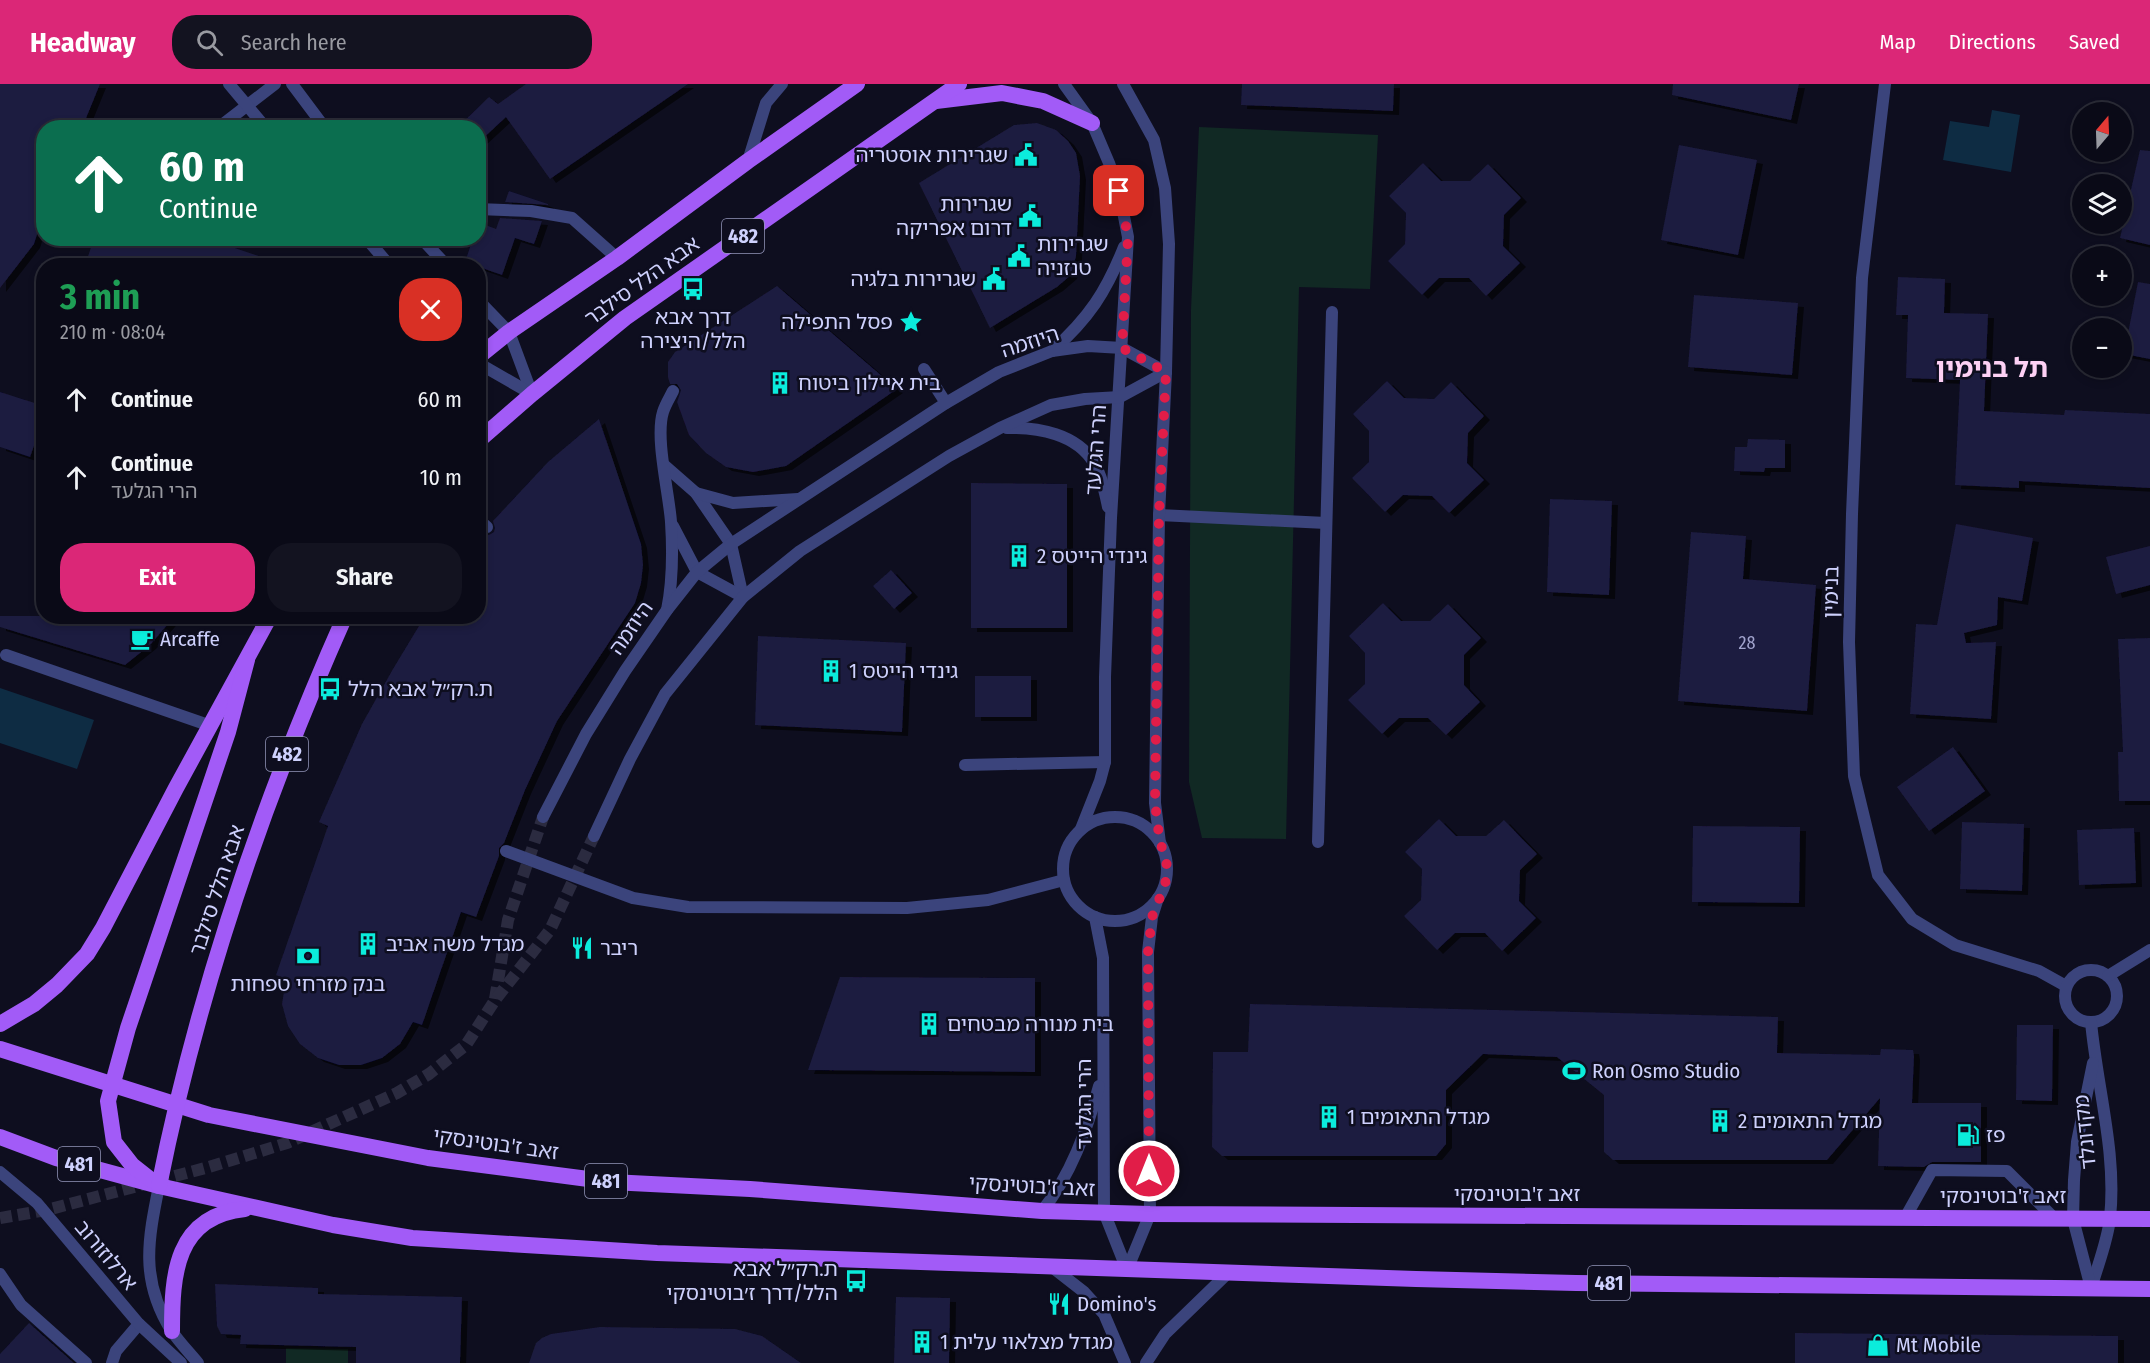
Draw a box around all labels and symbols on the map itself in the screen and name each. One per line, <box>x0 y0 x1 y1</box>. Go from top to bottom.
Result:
north arrow <box>2072 102 2132 162</box>
place label: שגרירות אוסטריה <box>856 142 1008 168</box>
public building icon: שגרירות אוסטריה <box>1013 142 1039 168</box>
pin <box>1093 165 1144 216</box>
place label: שגרירות דרום אפריקה <box>896 191 1012 241</box>
public building icon: שגרירות דרום אפריקה <box>1017 203 1043 229</box>
road number: 482 <box>722 219 764 253</box>
street label: אבא הלל סילבר <box>579 231 705 331</box>
place label: שגרירות טנזניה <box>1037 231 1109 281</box>
public building icon: שגרירות טנזניה <box>1006 243 1032 269</box>
place label: שגרירות בלגיה <box>850 266 976 292</box>
public building icon: שגרירות בלגיה <box>981 266 1007 292</box>
bus stop icon: דרך אבא הלל/היצירה <box>680 276 706 302</box>
place label: דרך אבא הלל/היצירה <box>640 304 746 354</box>
place label: פסל התפילה <box>781 309 893 335</box>
place icon: פסל התפילה <box>898 309 924 335</box>
street label: היוזמה <box>998 320 1062 364</box>
district label: תל בנימין <box>1936 352 2048 384</box>
building icon: בית איילון ביטוח <box>767 370 793 396</box>
place label: בית איילון ביטוח <box>798 370 941 396</box>
street label: הרי הגלעד <box>1080 404 1112 496</box>
building icon: גינדי הייטס 2 <box>1006 543 1032 569</box>
place label: גינדי הייטס 2 <box>1037 543 1147 569</box>
street label: בנימין <box>1818 565 1844 619</box>
street label: היוזמה <box>603 596 659 660</box>
cafe icon: Arcaffe <box>129 626 155 652</box>
place label: Arcaffe <box>160 626 220 652</box>
house number: 28 <box>1739 632 1755 654</box>
building icon: גינדי הייטס 1 <box>818 658 844 684</box>
place label: גינדי הייטס 1 <box>849 658 958 684</box>
bus stop icon: ת.רק״ל אבא הלל <box>317 676 343 702</box>
place label: ת.רק״ל אבא הלל <box>348 676 493 702</box>
road number: 482 <box>266 737 308 771</box>
street label: אבא הלל סילבר <box>184 821 250 959</box>
building icon: מגדל משה אביב <box>355 931 381 957</box>
place label: מגדל משה אביב <box>386 931 525 957</box>
restaurant icon: ריבר <box>569 935 595 961</box>
place label: ריבר <box>600 935 638 961</box>
bank icon: בנק מזרחי טפחות <box>295 943 321 969</box>
place label: בנק מזרחי טפחות <box>231 971 385 997</box>
building icon: בית מנורה מבטחים <box>916 1011 942 1037</box>
place label: בית מנורה מבטחים <box>947 1011 1114 1037</box>
sports icon: Ron Osmo Studio <box>1561 1058 1587 1084</box>
place label: Ron Osmo Studio <box>1592 1058 1740 1084</box>
street label: הרי הגלעד <box>1071 1059 1097 1149</box>
street label: מקדונלד <box>2068 1093 2102 1171</box>
building icon: מגדל התאומים 1 <box>1316 1104 1342 1130</box>
place label: מגדל התאומים 1 <box>1347 1104 1490 1130</box>
building icon: מגדל התאומים 2 <box>1707 1108 1733 1134</box>
place label: מגדל התאומים 2 <box>1738 1108 1882 1134</box>
street label: זאב ז'בוטינסקי <box>431 1122 561 1166</box>
fuel station icon: פז <box>1955 1122 1981 1148</box>
place label: פז <box>1986 1122 2006 1148</box>
position arrow <box>1117 1139 1181 1203</box>
road number: 481 <box>58 1147 100 1181</box>
road number: 481 <box>585 1164 627 1198</box>
street label: זאב ז'בוטינסקי <box>968 1170 1096 1202</box>
street label: זאב ז'בוטינסקי <box>1454 1181 1580 1207</box>
street label: זאב ז'בוטינסקי <box>1940 1183 2066 1209</box>
street label: ארלוזורוב <box>69 1215 143 1295</box>
place label: ת.רק״ל אבא הלל/דרך ז׳בוטינסקי <box>666 1256 838 1306</box>
road number: 481 <box>1588 1266 1630 1300</box>
bus stop icon: ת.רק״ל אבא הלל/דרך ז׳בוטינסקי <box>843 1268 869 1294</box>
restaurant icon: Domino's <box>1046 1291 1072 1317</box>
place label: Domino's <box>1077 1291 1157 1317</box>
building icon: מגדל מצלאוי עלית 1 <box>909 1329 935 1355</box>
place label: מגדל מצלאוי עלית 1 <box>940 1329 1113 1355</box>
shop icon: Mt Mobile <box>1865 1332 1891 1358</box>
place label: Mt Mobile <box>1896 1332 1981 1358</box>

